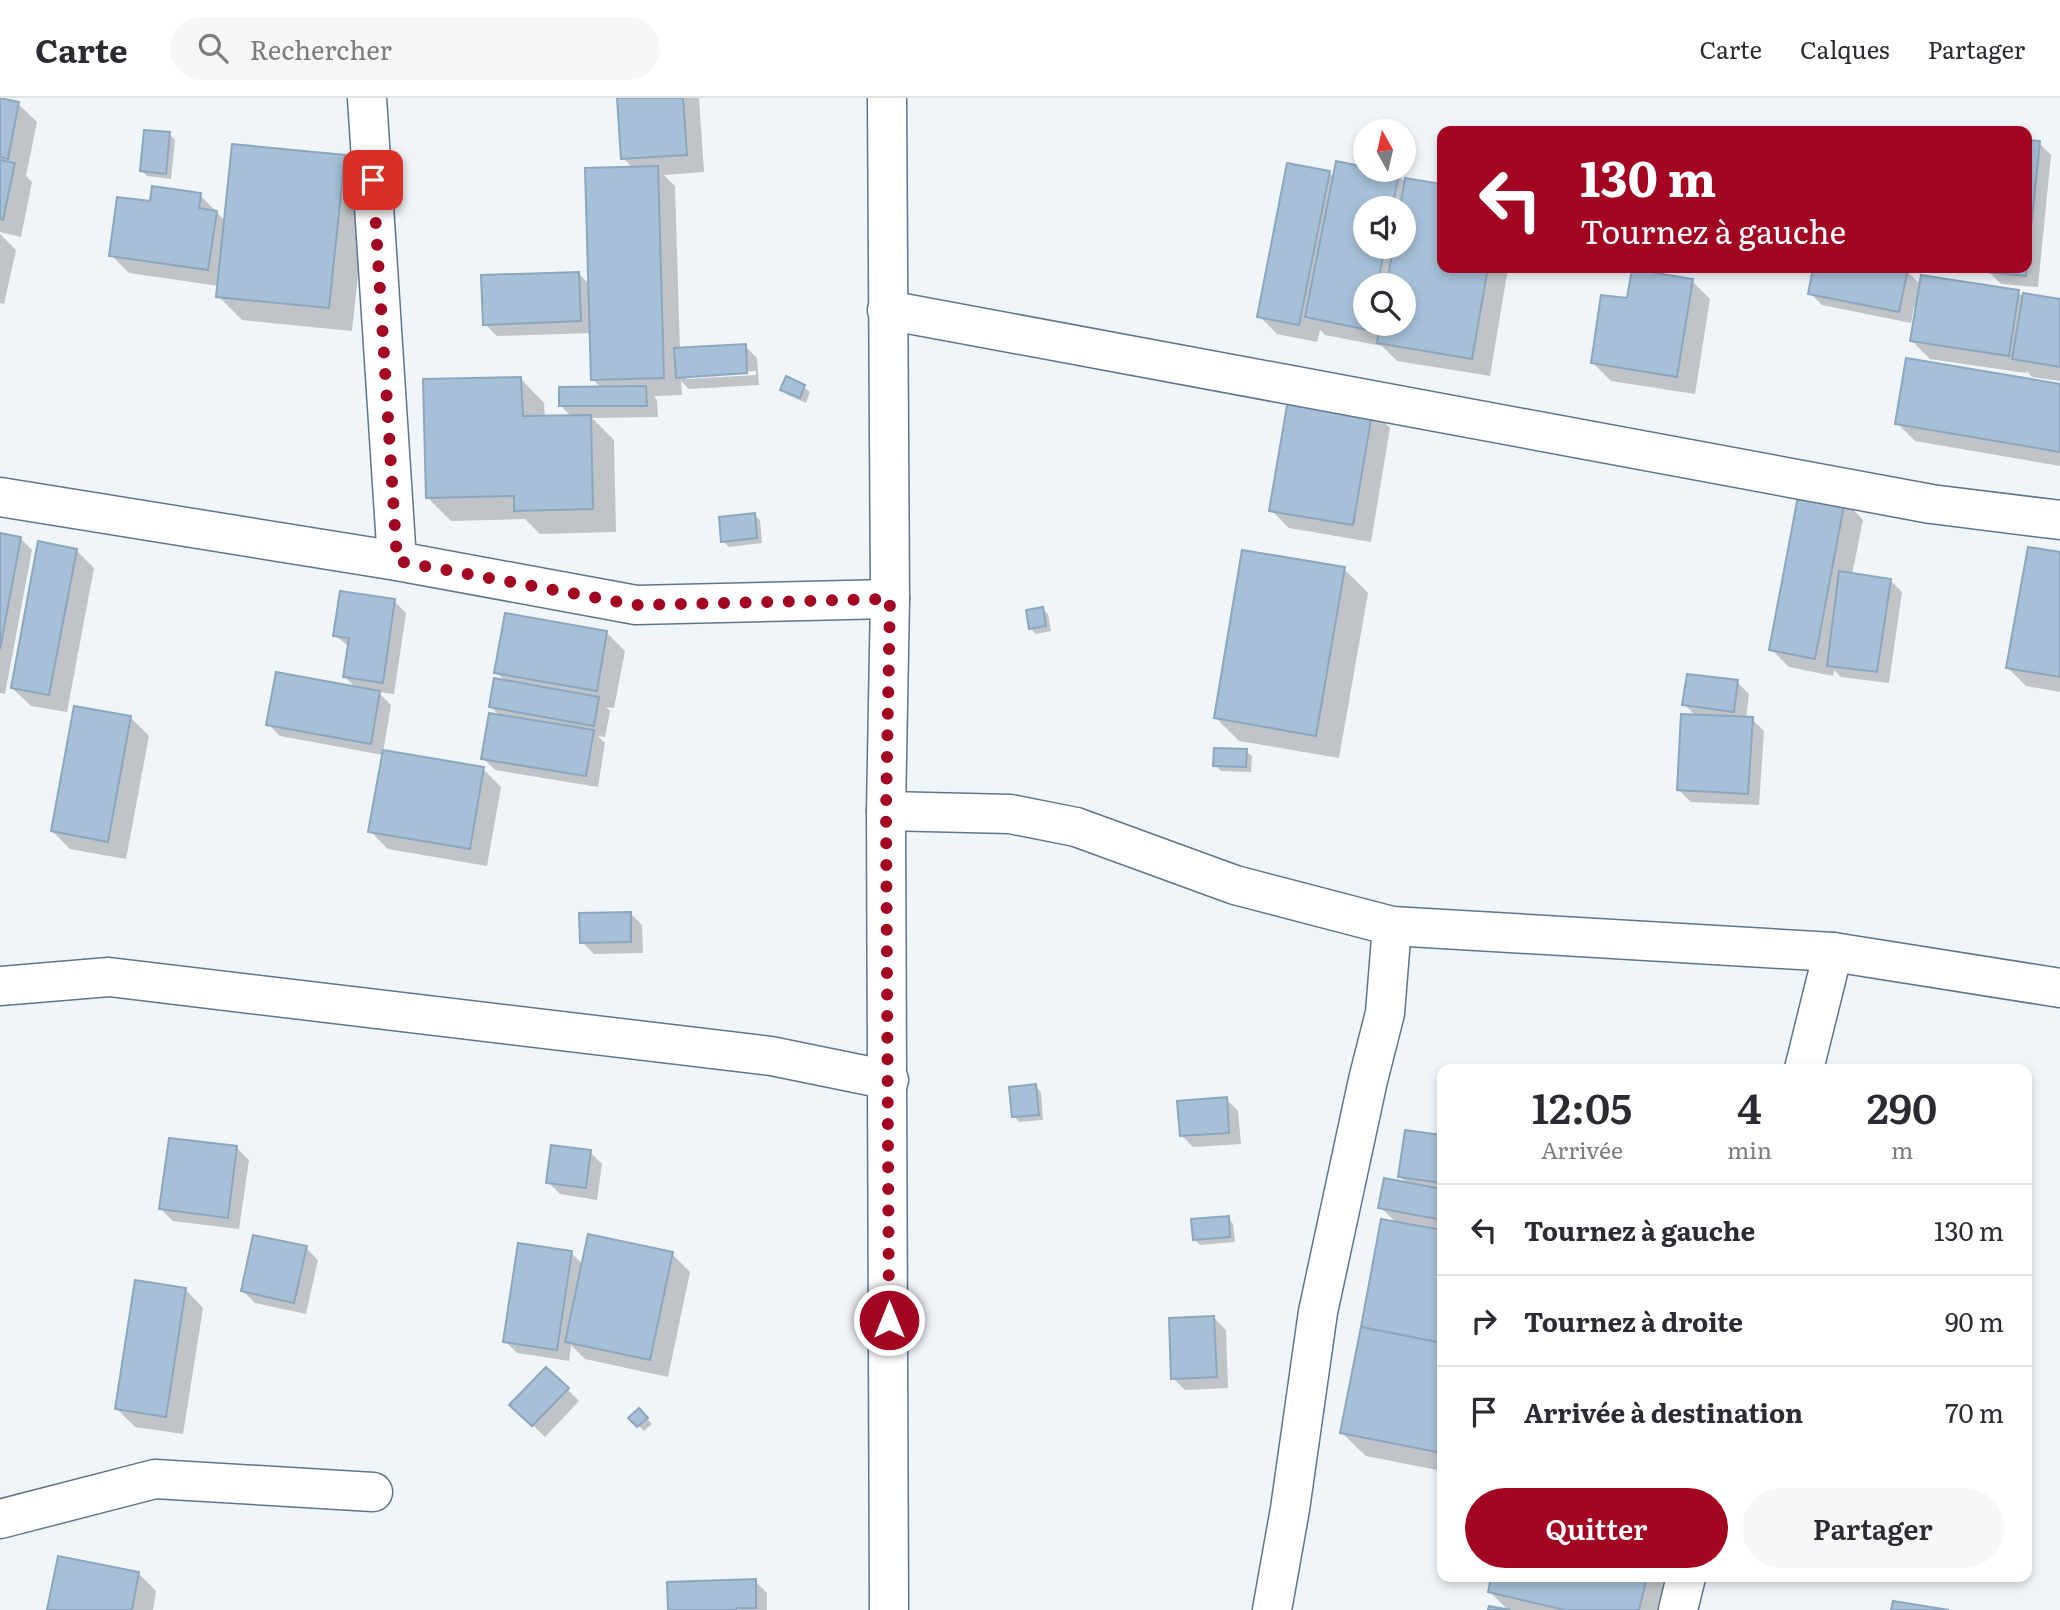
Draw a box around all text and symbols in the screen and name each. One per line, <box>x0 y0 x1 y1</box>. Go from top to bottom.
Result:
search box <box>170 17 660 80</box>
text: Carte <box>35 24 128 73</box>
icon: search <box>194 29 232 67</box>
text: Rechercher <box>250 29 392 68</box>
text: Carte <box>1699 31 1762 66</box>
text: Calques <box>1800 31 1890 66</box>
text: Partager <box>1928 31 2025 66</box>
north arrow <box>1353 119 1416 182</box>
map controls <box>1353 119 1416 336</box>
text: 130 m <box>1580 139 1716 212</box>
pin <box>343 150 403 210</box>
icon: left <box>1465 154 1556 245</box>
icon: arrive <box>354 161 392 199</box>
button: sound <box>1353 196 1416 259</box>
text: Tournez à gauche <box>1580 206 1846 254</box>
button: search <box>1353 273 1416 336</box>
text: 12:05 <box>1532 1075 1632 1137</box>
text: 4 <box>1737 1075 1762 1137</box>
text: 290 <box>1867 1075 1937 1137</box>
text: Arrivée <box>1541 1132 1623 1166</box>
text: min <box>1727 1132 1772 1166</box>
text: m <box>1891 1132 1913 1166</box>
text: Tournez à gauche <box>1524 1210 1755 1249</box>
text: 130 m <box>1934 1210 2004 1249</box>
icon: left <box>1465 1211 1503 1249</box>
position arrow <box>852 1283 926 1357</box>
text: Tournez à droite <box>1524 1301 1743 1340</box>
text: 90 m <box>1945 1301 2004 1340</box>
icon: right <box>1465 1302 1503 1340</box>
text: Arrivée à destination <box>1524 1392 1803 1431</box>
text: 70 m <box>1945 1392 2004 1431</box>
icon: arrive <box>1465 1393 1503 1431</box>
button: Quitter <box>1465 1488 1728 1568</box>
button: Partager <box>1742 1488 2004 1568</box>

